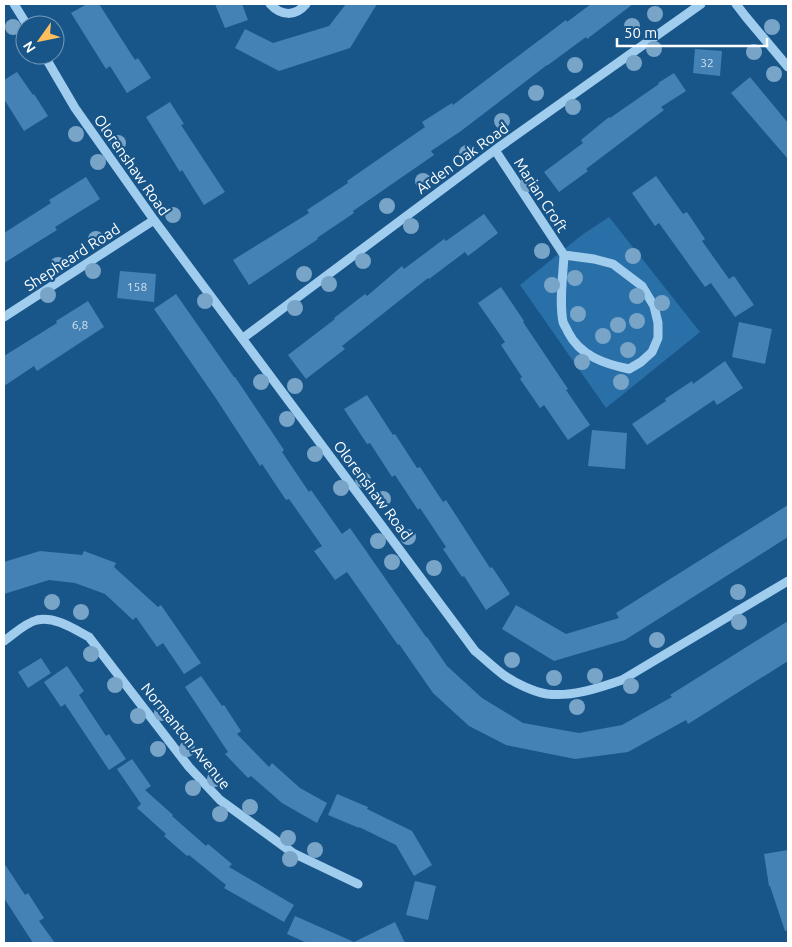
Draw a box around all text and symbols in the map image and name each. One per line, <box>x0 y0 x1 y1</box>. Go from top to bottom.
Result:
north arrow <box>15 15 65 65</box>
scale bar <box>617 15 767 47</box>
text: 50 m <box>624 24 657 41</box>
text: N <box>20 38 39 56</box>
house number: 32 <box>700 56 714 69</box>
street label: Olorenshaw Road <box>91 111 173 219</box>
street label: Arden Oak Road <box>413 119 511 197</box>
street label: Marian Croft <box>511 155 571 235</box>
street label: Shepheard Road <box>21 220 123 294</box>
house number: 158 <box>127 280 147 293</box>
house number: 6,8 <box>72 318 88 331</box>
street label: Olorenshaw Road <box>330 437 416 543</box>
street label: Normanton Avenue <box>138 680 234 792</box>

